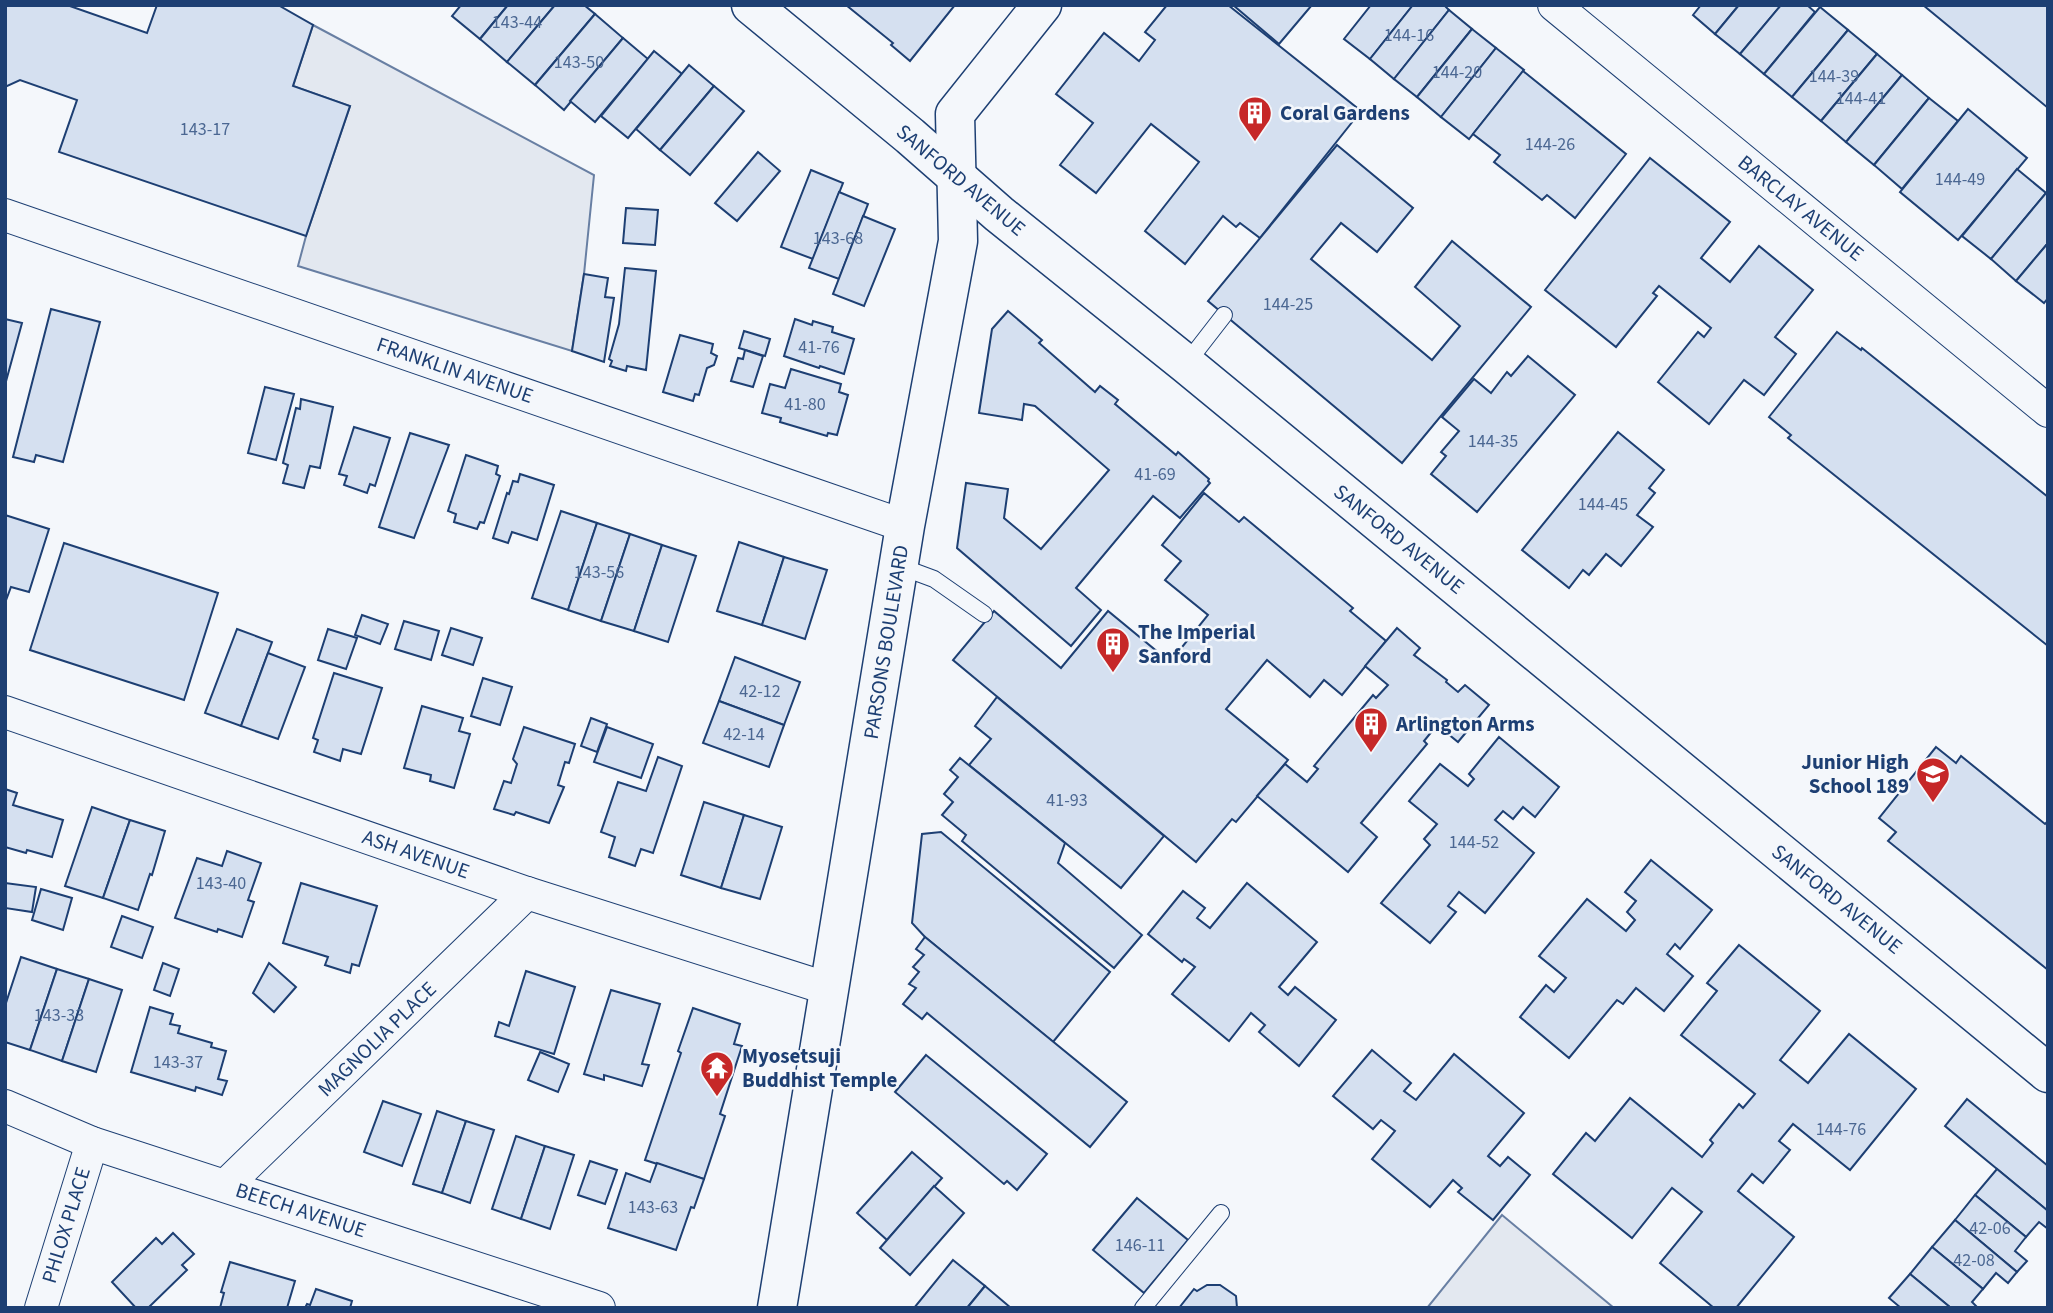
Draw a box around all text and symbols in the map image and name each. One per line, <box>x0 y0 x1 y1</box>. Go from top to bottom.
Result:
house number: 143-44 <box>492 10 542 35</box>
house number: 144-16 <box>1384 23 1434 48</box>
house number: 143-50 <box>554 50 604 75</box>
house number: 144-20 <box>1432 60 1482 85</box>
house number: 144-39 <box>1809 64 1859 89</box>
house number: 144-41 <box>1836 86 1886 111</box>
building icon: Coral Gardens <box>1236 94 1274 143</box>
place label: Coral Gardens <box>1280 98 1410 128</box>
house number: 143-17 <box>180 117 230 142</box>
street label: SANFORD AVENUE <box>890 117 1032 243</box>
house number: 144-26 <box>1525 132 1575 157</box>
street label: BARCLAY AVENUE <box>1732 148 1870 268</box>
house number: 144-49 <box>1935 167 1985 192</box>
house number: 143-68 <box>813 226 863 251</box>
house number: 144-25 <box>1263 292 1313 317</box>
street label: FRANKLIN AVENUE <box>373 329 537 411</box>
house number: 41-76 <box>798 335 840 360</box>
house number: 41-80 <box>784 392 826 417</box>
house number: 144-35 <box>1468 429 1518 454</box>
house number: 41-69 <box>1134 462 1176 487</box>
street label: SANFORD AVENUE <box>1327 477 1471 601</box>
house number: 144-45 <box>1578 492 1628 517</box>
street label: PARSONS BOULEVARD <box>856 543 916 741</box>
house number: 143-56 <box>574 560 624 585</box>
place label: The Imperial Sanford <box>1138 617 1255 671</box>
building icon: The Imperial Sanford <box>1094 625 1132 674</box>
house number: 42-12 <box>739 679 781 704</box>
building icon: Arlington Arms <box>1352 705 1390 754</box>
place label: Arlington Arms <box>1395 709 1535 739</box>
house number: 42-14 <box>723 722 765 747</box>
place label: Junior High School 189 <box>1801 747 1909 801</box>
school or university icon: Junior High School 189 <box>1914 755 1952 804</box>
house number: 41-93 <box>1046 788 1088 813</box>
street label: ASH AVENUE <box>358 822 474 886</box>
house number: 144-52 <box>1449 830 1499 855</box>
street label: SANFORD AVENUE <box>1765 837 1909 961</box>
house number: 143-40 <box>196 871 246 896</box>
street label: MAGNOLIA PLACE <box>311 974 443 1104</box>
house number: 143-33 <box>34 1003 84 1028</box>
place label: Myosetsuji Buddhist Temple <box>742 1041 898 1095</box>
temple icon: Myosetsuji Buddhist Temple <box>698 1049 736 1098</box>
house number: 143-37 <box>153 1050 203 1075</box>
house number: 144-76 <box>1816 1117 1866 1142</box>
street label: PHLOX PLACE <box>34 1163 98 1287</box>
street label: BEECH AVENUE <box>232 1175 370 1245</box>
house number: 143-63 <box>628 1195 678 1220</box>
house number: 42-06 <box>1969 1216 2011 1241</box>
house number: 146-11 <box>1115 1233 1165 1258</box>
house number: 42-08 <box>1953 1248 1995 1273</box>

